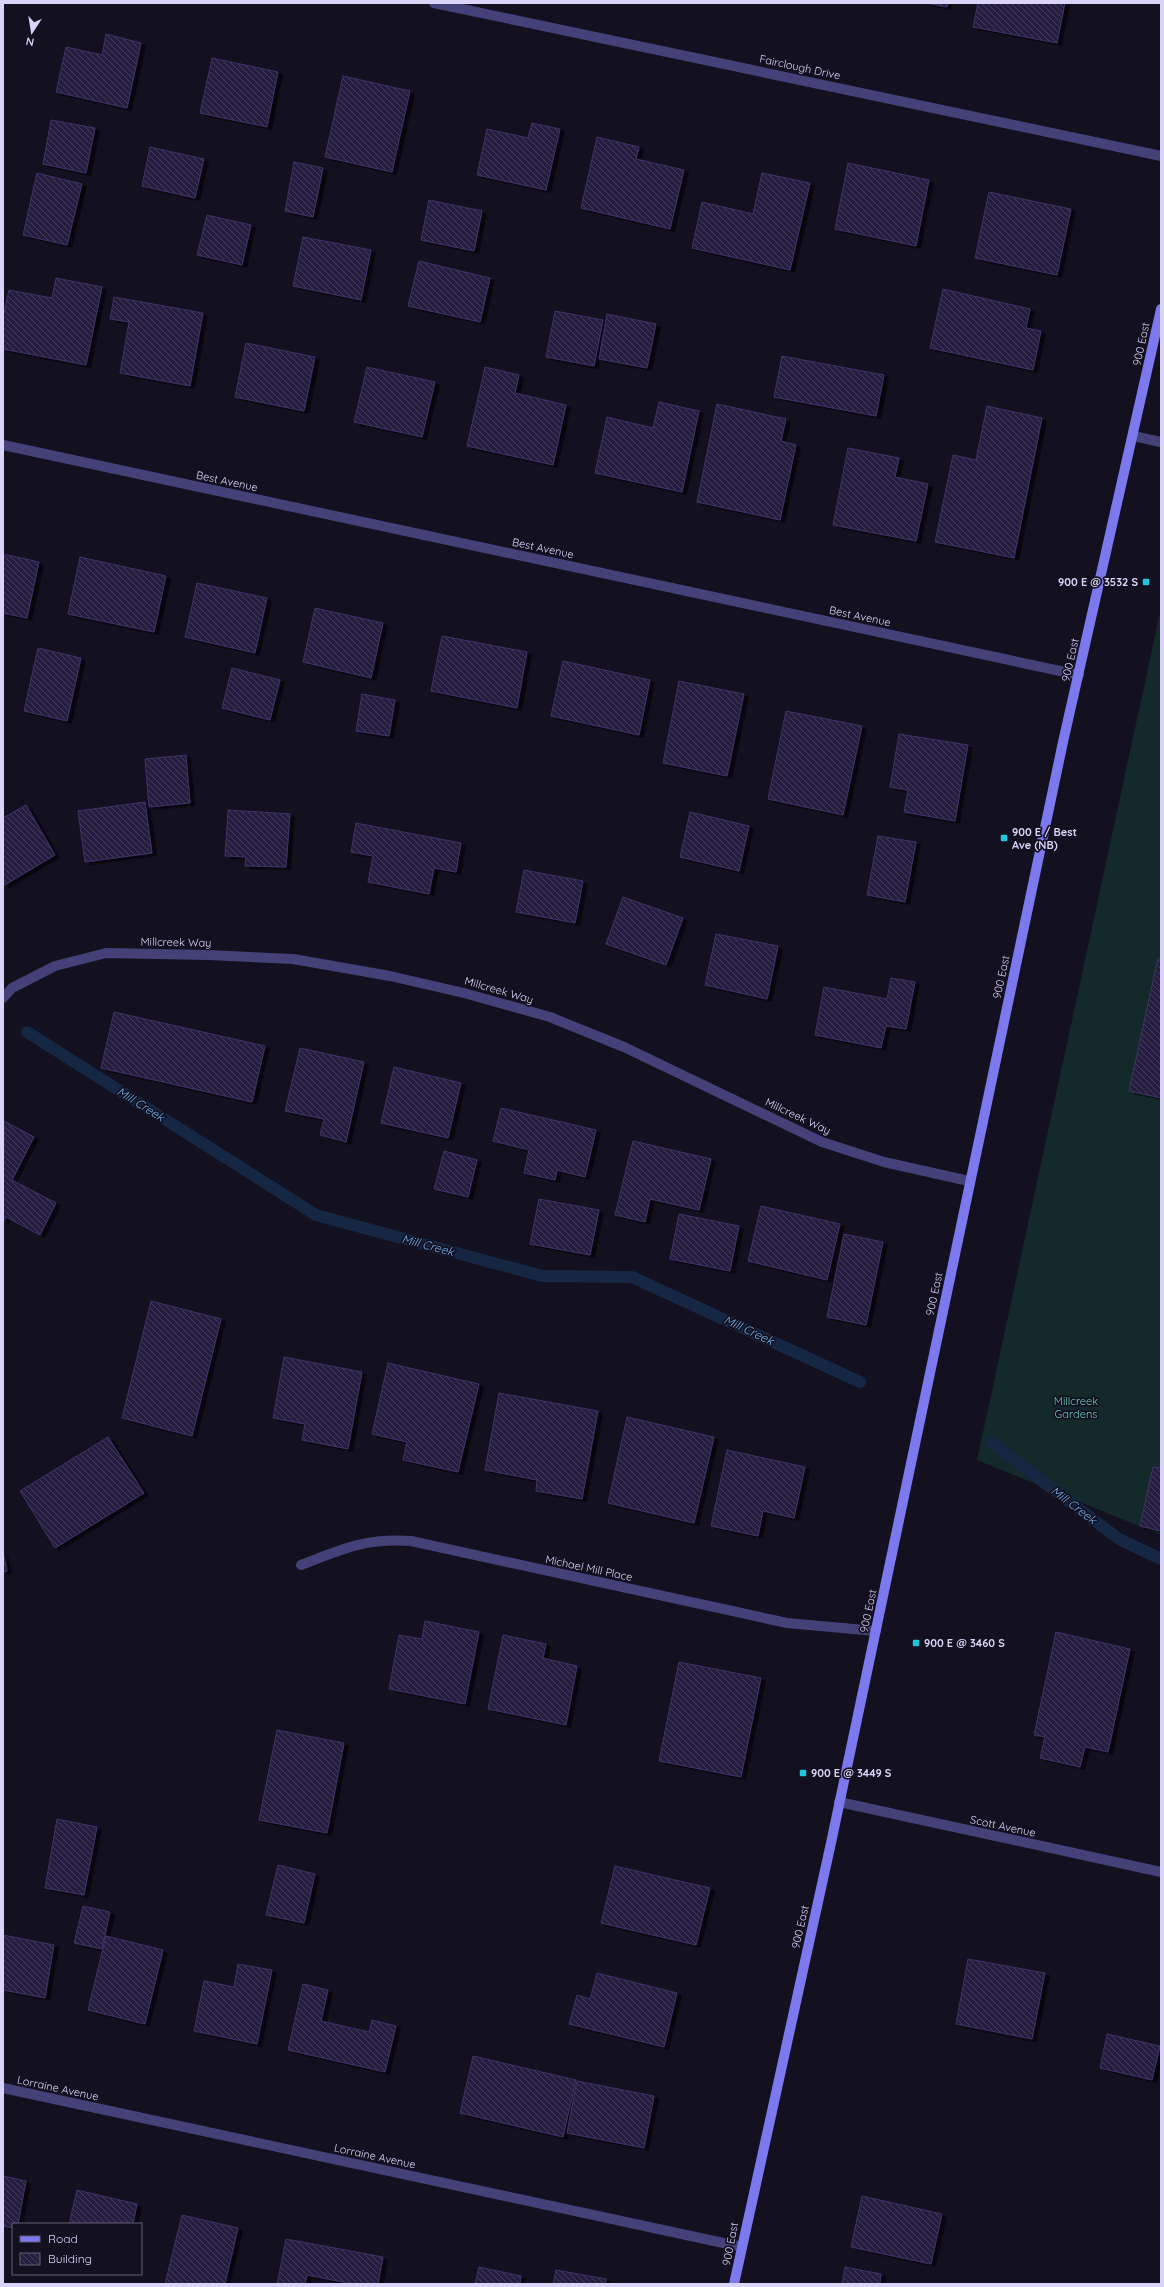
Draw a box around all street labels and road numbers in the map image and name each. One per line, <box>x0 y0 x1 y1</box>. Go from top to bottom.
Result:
street label: Fairclough Drive <box>758 52 842 82</box>
street label: 900 East <box>1130 321 1152 367</box>
street label: Best Avenue <box>195 468 259 494</box>
street label: Best Avenue <box>511 535 575 561</box>
street label: Best Avenue <box>828 603 892 629</box>
street label: 900 East <box>1058 637 1082 683</box>
street label: Millcreek Way <box>140 934 212 950</box>
street label: 900 East <box>990 954 1012 1000</box>
street label: Millcreek Way <box>463 974 535 1006</box>
street label: Millcreek Way <box>763 1095 833 1137</box>
street label: 900 East <box>923 1271 945 1317</box>
street label: Michael Mill Place <box>544 1552 634 1584</box>
street label: 900 East <box>857 1588 879 1634</box>
street label: Scott Avenue <box>969 1812 1037 1840</box>
street label: 900 East <box>788 1904 812 1950</box>
street label: Lorraine Avenue <box>16 2073 100 2103</box>
street label: Lorraine Avenue <box>333 2141 417 2171</box>
street label: 900 East <box>719 2221 741 2267</box>

